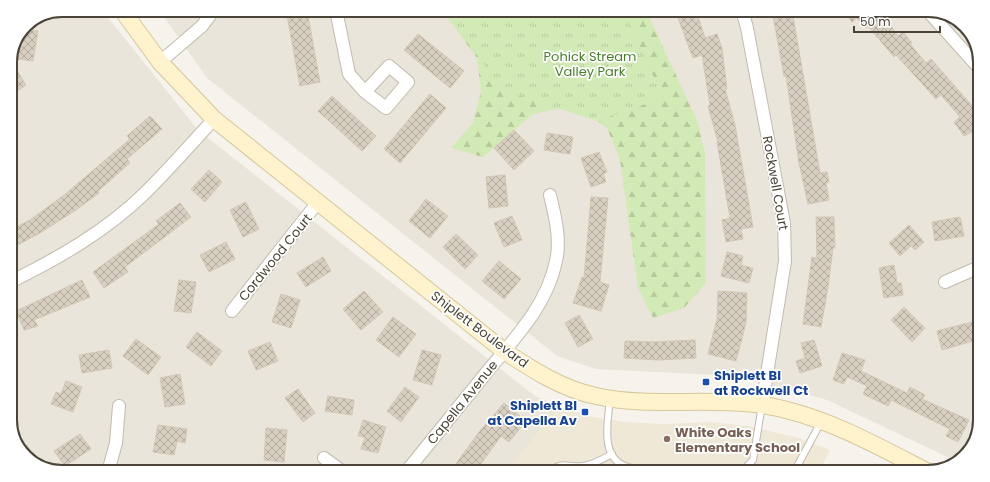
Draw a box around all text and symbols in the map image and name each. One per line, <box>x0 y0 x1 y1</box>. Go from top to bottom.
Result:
scale bar <box>854 8 940 34</box>
text: 50 m <box>860 13 891 30</box>
park label: Pohick Stream Valley Park <box>544 47 636 81</box>
street label: Rockwell Court <box>758 134 793 232</box>
street label: Cordwood Court <box>234 209 317 305</box>
street label: Shiplett Boulevard <box>427 286 532 372</box>
street label: Capella Avenue <box>423 356 502 448</box>
place label: Shiplett Bl at Rockwell Ct <box>714 366 808 400</box>
marker: Shiplett Bl at Rockwell Ct <box>701 377 711 387</box>
place label: Shiplett Bl at Capella Av <box>488 396 578 430</box>
marker: Shiplett Bl at Capella Av <box>580 407 590 417</box>
place label: White Oaks Elementary School <box>675 423 800 457</box>
marker: White Oaks Elementary School <box>662 434 672 444</box>

